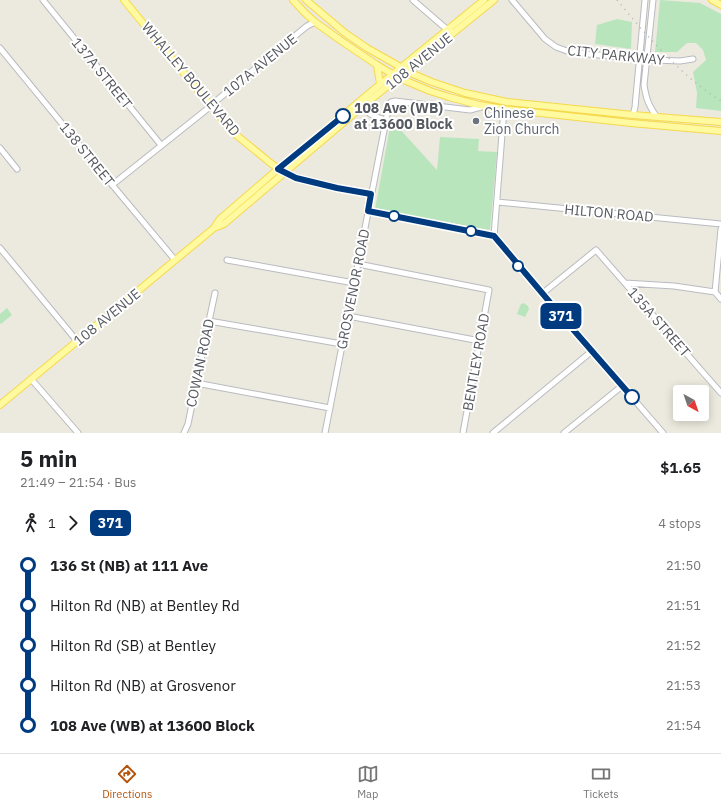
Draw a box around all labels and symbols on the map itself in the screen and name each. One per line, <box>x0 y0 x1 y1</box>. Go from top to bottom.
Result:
street label: WHALLEY BOULEVARD <box>138 18 244 140</box>
street label: 108 AVENUE <box>382 28 456 94</box>
street label: 107A AVENUE <box>219 30 301 100</box>
street label: 137A STREET <box>68 34 136 112</box>
street label: CITY PARKWAY <box>567 41 666 69</box>
place label: 108 Ave (WB) at 13600 Block <box>354 99 454 133</box>
place label: Chinese Zion Church <box>484 104 559 138</box>
marker: 108 Ave (WB) at 13600 Block <box>335 108 351 124</box>
marker: Chinese Zion Church <box>471 116 481 126</box>
street label: 138 STREET <box>56 118 118 190</box>
street label: HILTON ROAD <box>564 200 654 226</box>
unlabelled marker <box>388 210 400 222</box>
unlabelled marker <box>465 225 477 237</box>
street label: GROSVENOR ROAD <box>333 227 373 351</box>
unlabelled marker <box>512 260 524 272</box>
street label: 135A STREET <box>624 283 694 361</box>
street label: 108 AVENUE <box>70 284 144 350</box>
line badge: 371 <box>538 303 584 329</box>
street label: BENTLEY ROAD <box>459 312 493 412</box>
street label: COWAN ROAD <box>182 317 218 409</box>
north arrow <box>673 385 709 421</box>
unlabelled marker <box>624 389 640 405</box>

